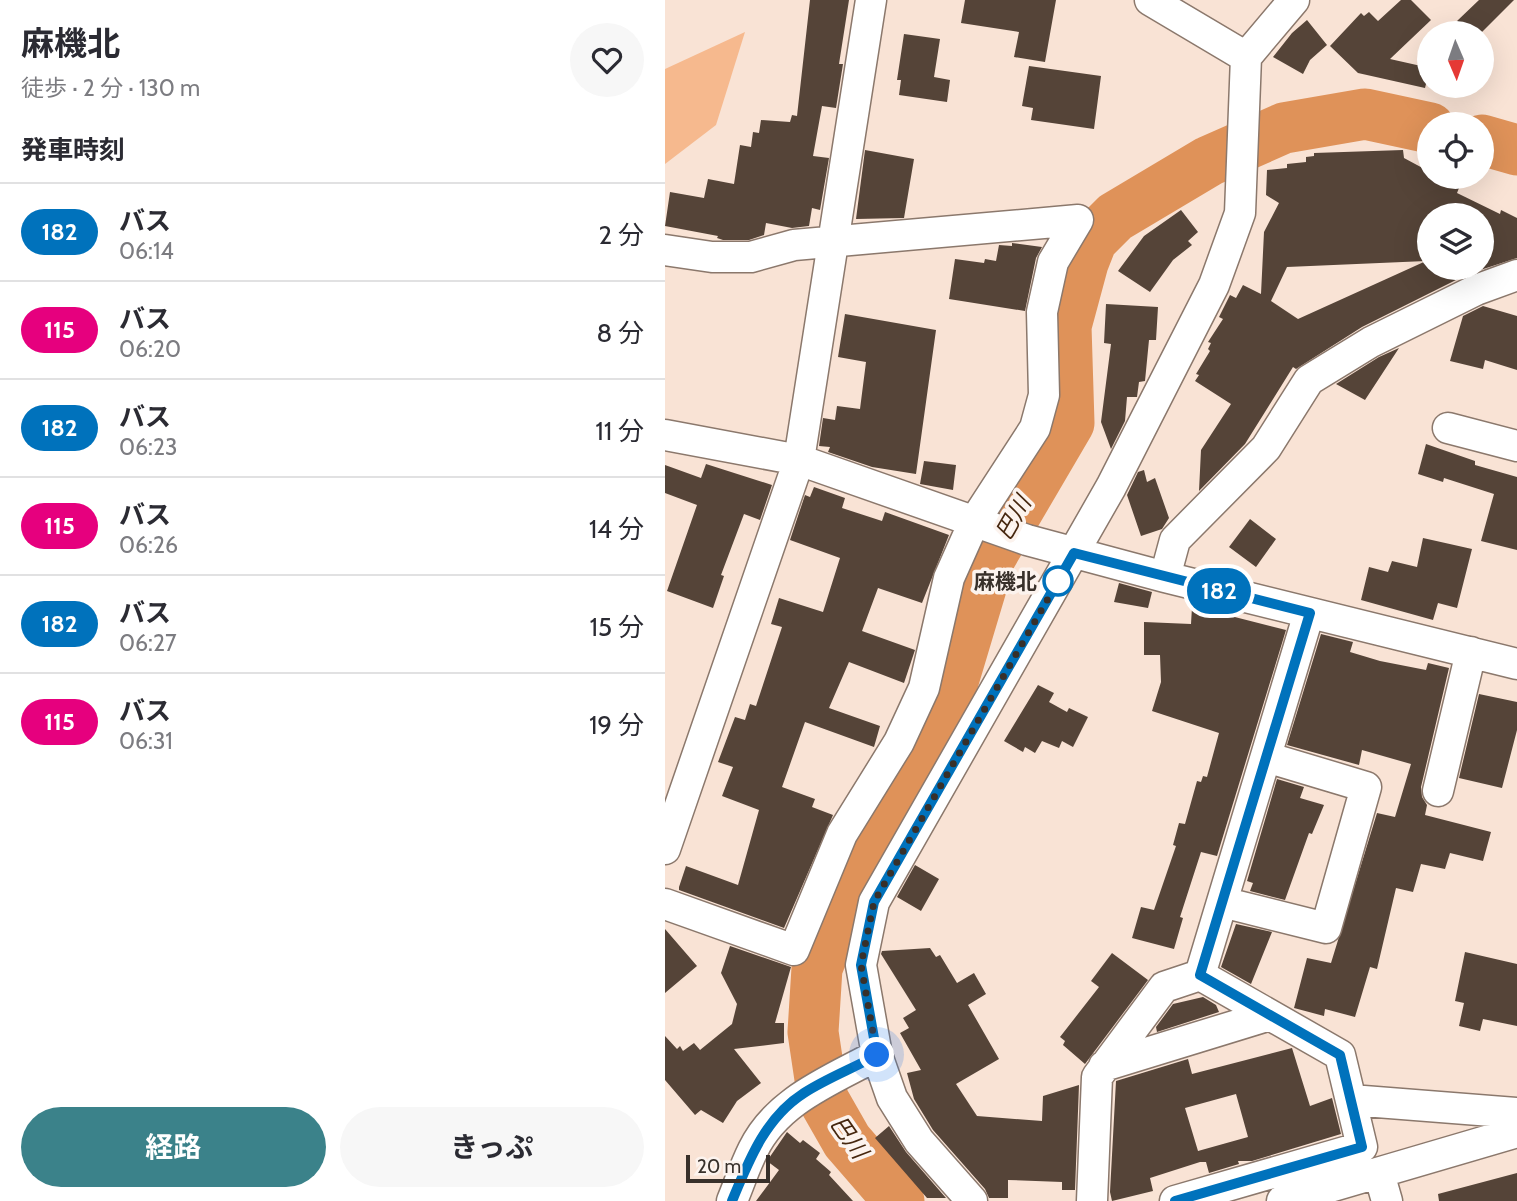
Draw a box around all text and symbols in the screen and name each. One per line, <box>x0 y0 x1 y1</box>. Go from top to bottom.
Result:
north arrow <box>1417 21 1495 98</box>
map controls <box>1417 21 1494 280</box>
text: 麻機北 <box>21 23 120 63</box>
button: heart <box>570 23 644 97</box>
text: 徒歩 · 2 分 · 130 m <box>21 74 200 102</box>
button: locate <box>1417 112 1494 189</box>
text: 発車時刻 <box>21 134 125 166</box>
button: layers <box>1417 203 1494 280</box>
text: バス <box>119 205 171 237</box>
text: 182 <box>41 217 78 246</box>
text: 2 分 <box>599 219 644 251</box>
text: 06:14 <box>119 237 174 265</box>
text: バス <box>119 303 171 335</box>
text: 115 <box>44 315 75 344</box>
text: 8 分 <box>596 317 644 349</box>
text: 06:20 <box>119 335 181 363</box>
text: バス <box>119 401 171 433</box>
text: 182 <box>41 413 78 442</box>
text: 11 分 <box>595 415 644 447</box>
text: 06:23 <box>119 433 177 461</box>
water label: 巴川 <box>989 488 1038 545</box>
text: バス <box>119 499 171 531</box>
text: 115 <box>44 511 75 540</box>
text: 14 分 <box>589 513 644 545</box>
text: 06:26 <box>119 531 178 559</box>
marker: 麻機北 <box>1043 566 1073 596</box>
line badge: 182 <box>1179 568 1259 614</box>
place label: 麻機北 <box>974 569 1037 594</box>
text: 182 <box>1201 576 1237 605</box>
text: バス <box>119 597 171 629</box>
text: 182 <box>41 609 78 638</box>
text: 15 分 <box>590 611 644 643</box>
text: 06:27 <box>119 629 177 657</box>
text: バス <box>119 695 171 727</box>
text: 115 <box>44 707 75 736</box>
text: 19 分 <box>589 709 644 741</box>
text: 06:31 <box>119 727 173 755</box>
your location <box>859 1037 894 1072</box>
button: 経路 <box>21 1107 326 1187</box>
button: きっぷ <box>340 1107 644 1187</box>
water label: 巴川 <box>824 1110 875 1166</box>
scale bar <box>686 1152 770 1184</box>
text: 20 m <box>697 1155 741 1178</box>

